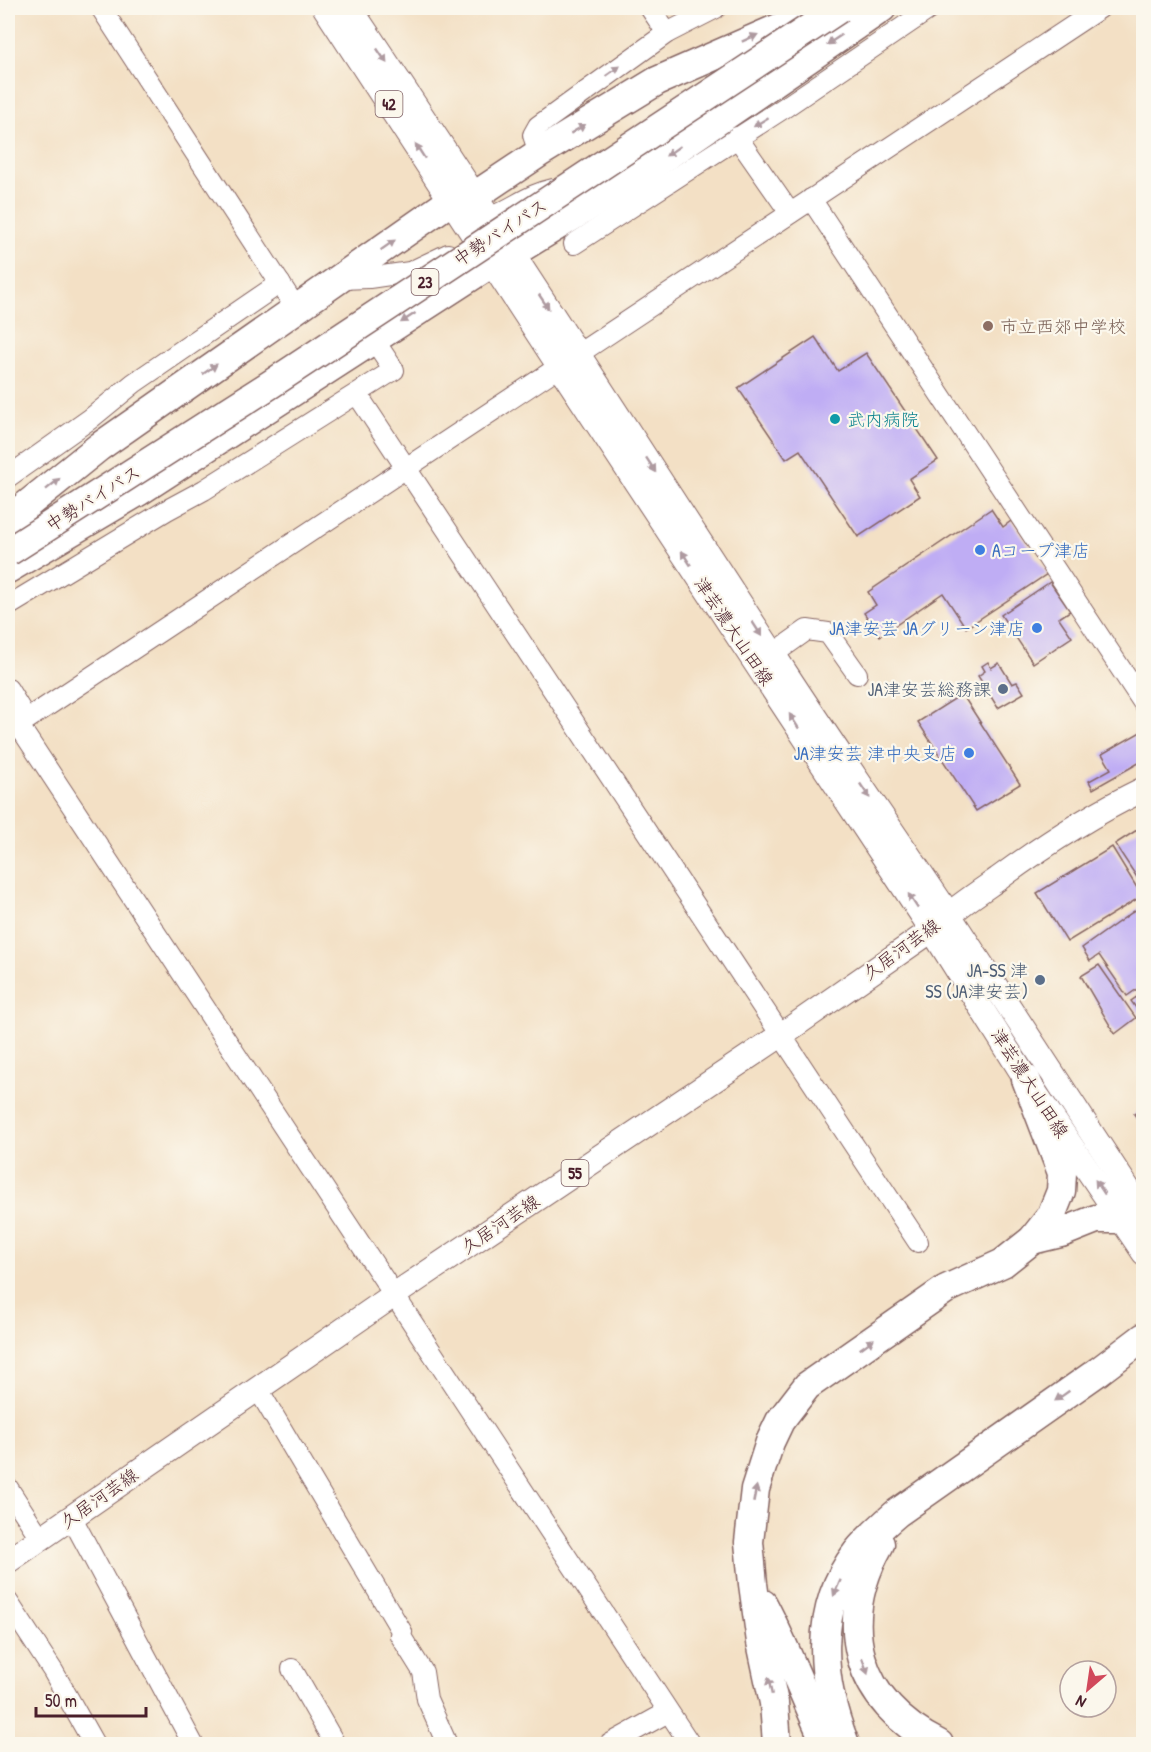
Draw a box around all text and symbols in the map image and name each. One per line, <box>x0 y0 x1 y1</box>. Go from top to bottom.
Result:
one-way arrow <box>742 34 759 43</box>
one-way arrow <box>826 34 842 46</box>
one-way arrow <box>377 48 388 64</box>
one-way arrow <box>604 65 620 77</box>
road number: 42 <box>376 91 402 117</box>
one-way arrow <box>753 117 769 128</box>
one-way arrow <box>570 123 586 134</box>
one-way arrow <box>415 143 426 159</box>
one-way arrow <box>665 145 681 156</box>
street label: 中勢バイパス <box>448 192 552 272</box>
one-way arrow <box>379 239 395 251</box>
road number: 23 <box>412 269 438 295</box>
one-way arrow <box>538 294 550 310</box>
one-way arrow <box>400 312 416 324</box>
place label: 市立西郊中学校 <box>1000 314 1126 339</box>
marker: 市立西郊中学校 <box>981 319 995 333</box>
one-way arrow <box>202 363 218 375</box>
place label: 武内病院 <box>847 407 919 432</box>
marker: 武内病院 <box>828 412 842 426</box>
one-way arrow <box>646 457 657 474</box>
street label: 中勢バイパス <box>41 459 145 537</box>
one-way arrow <box>45 477 61 490</box>
place label: Aコープ津店 <box>992 538 1090 563</box>
marker: Aコープ津店 <box>973 543 987 557</box>
one-way arrow <box>681 550 692 566</box>
street label: 津芸濃大山田線 <box>688 572 780 690</box>
place label: JA津安芸 JAグリーン津店 <box>829 616 1025 641</box>
one-way arrow <box>751 621 762 637</box>
marker: JA津安芸 JAグリーン津店 <box>1030 621 1044 635</box>
place label: JA津安芸総務課 <box>868 677 991 702</box>
marker: JA津安芸総務課 <box>996 682 1010 696</box>
one-way arrow <box>788 713 800 729</box>
place label: JA津安芸 津中央支店 <box>793 741 957 766</box>
marker: JA津安芸 津中央支店 <box>962 746 976 760</box>
one-way arrow <box>859 783 871 799</box>
one-way arrow <box>907 893 919 909</box>
street label: 久居河芸線 <box>857 912 945 986</box>
place label: JA-SS 津 SS (JA津安芸) <box>925 958 1028 1004</box>
marker: JA-SS 津 SS (JA津安芸) <box>1033 973 1047 987</box>
street label: 津芸濃大山田線 <box>985 1023 1075 1143</box>
road number: 55 <box>562 1160 588 1186</box>
one-way arrow <box>1095 1179 1106 1195</box>
street label: 久居河芸線 <box>456 1188 544 1260</box>
one-way arrow <box>860 1338 875 1350</box>
one-way arrow <box>1054 1390 1070 1401</box>
street label: 久居河芸線 <box>55 1462 143 1534</box>
one-way arrow <box>751 1484 760 1503</box>
one-way arrow <box>832 1579 841 1596</box>
one-way arrow <box>860 1658 870 1676</box>
north arrow <box>1058 1659 1118 1719</box>
one-way arrow <box>765 1677 775 1696</box>
scale bar <box>36 1680 146 1718</box>
text: 50 m <box>45 1688 77 1713</box>
text: N <box>1071 1690 1090 1714</box>

